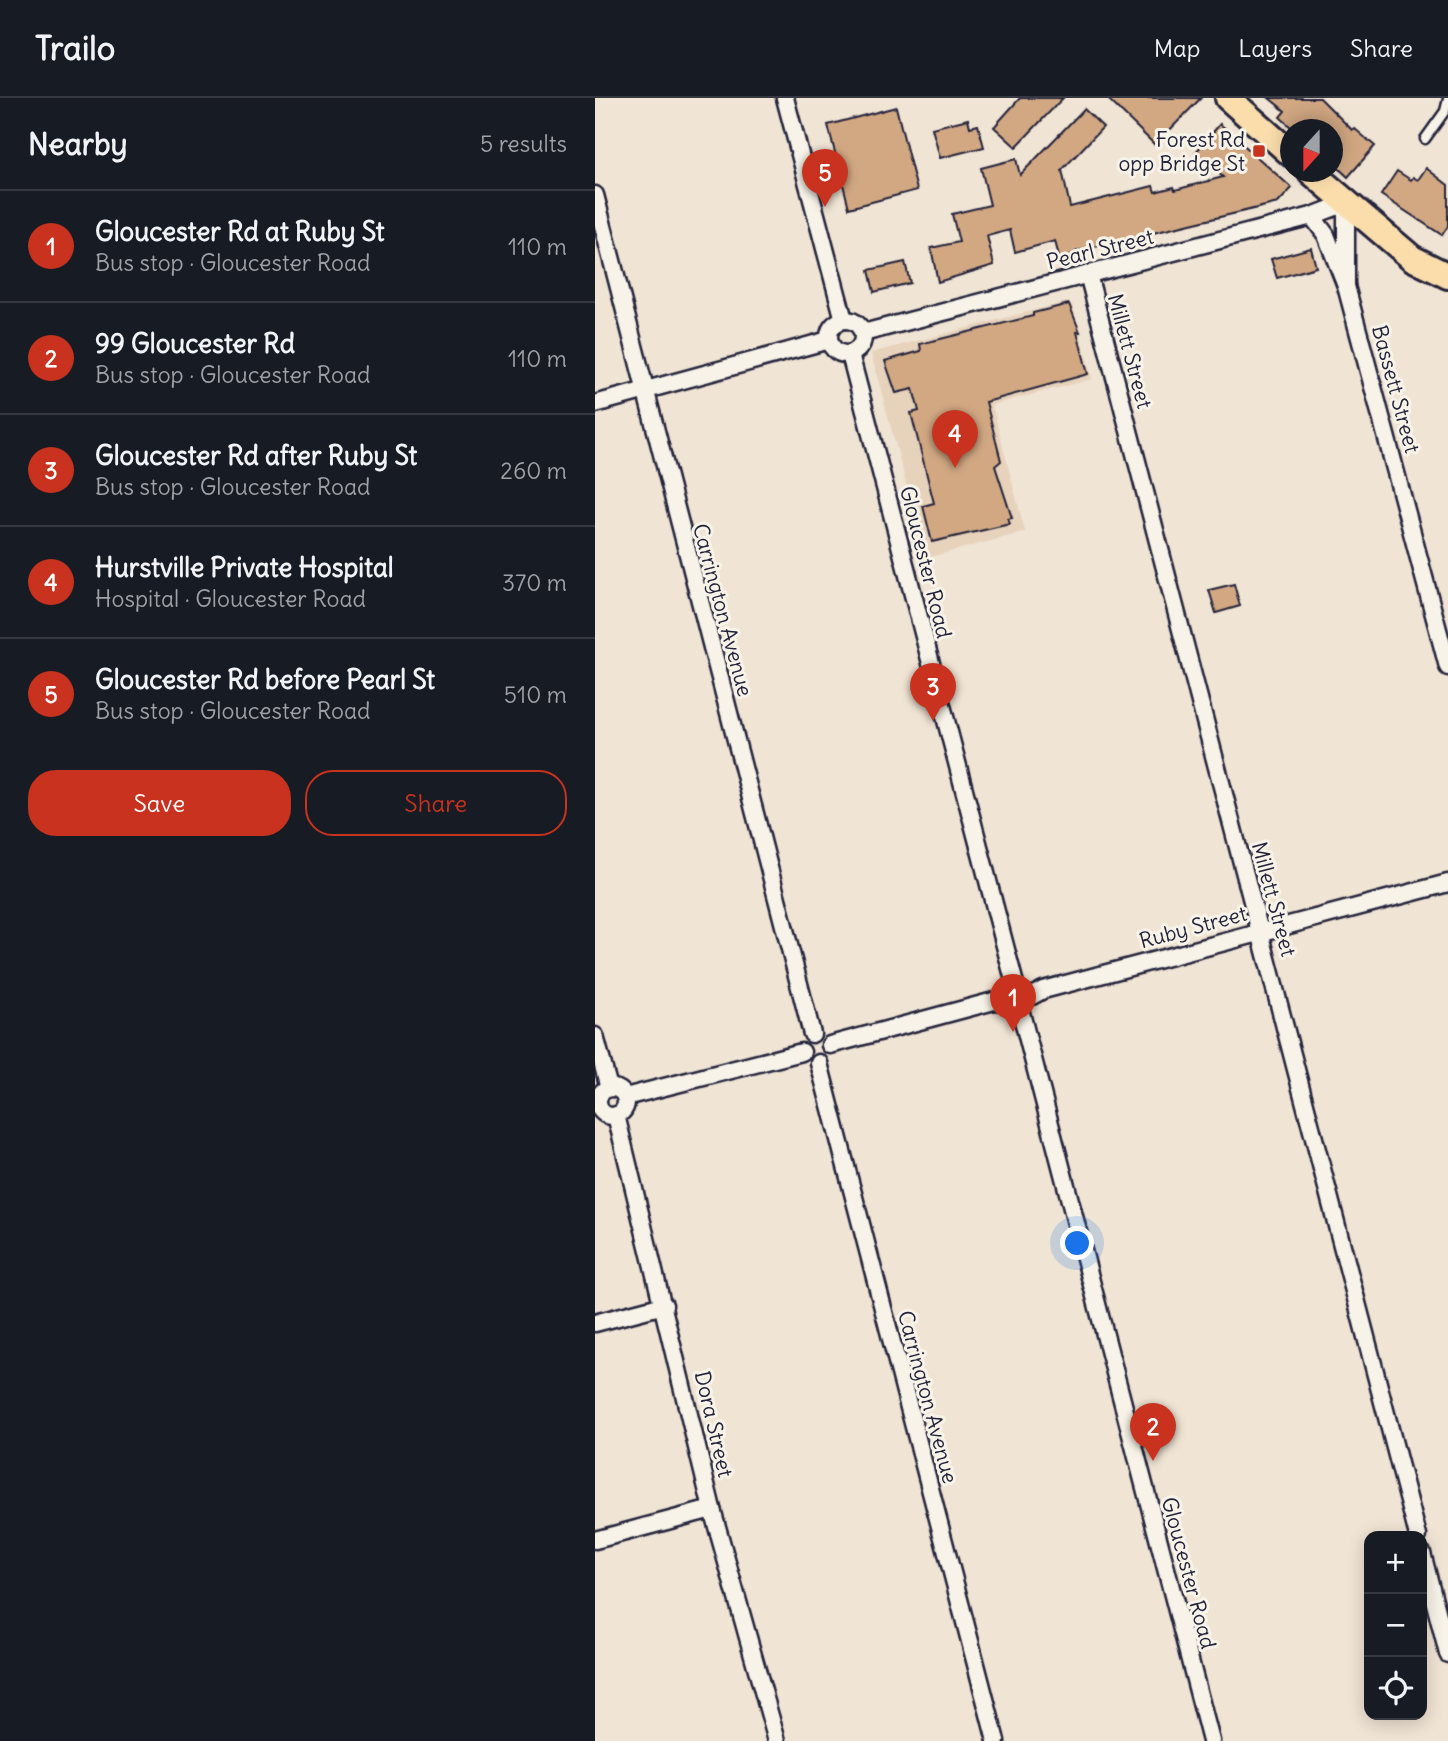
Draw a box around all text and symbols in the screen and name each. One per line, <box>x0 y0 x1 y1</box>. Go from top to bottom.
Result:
text: Trailo <box>35 27 115 69</box>
text: Map <box>1154 33 1200 63</box>
text: Layers <box>1238 33 1312 63</box>
text: Share <box>1350 33 1413 63</box>
north arrow <box>1280 119 1343 182</box>
text: Nearby <box>28 125 128 163</box>
place label: Forest Rd opp Bridge St <box>1118 126 1245 177</box>
text: 5 results <box>480 129 567 158</box>
marker: Forest Rd opp Bridge St <box>1251 143 1267 159</box>
pin: 5 <box>802 149 848 207</box>
text: Gloucester Rd at Ruby St <box>95 215 384 248</box>
street label: Pearl Street <box>1044 223 1156 275</box>
text: 1 <box>46 232 56 261</box>
text: 110 m <box>508 232 567 261</box>
text: Bus stop · Gloucester Road <box>95 248 371 277</box>
street label: Millett Street <box>1102 291 1158 411</box>
street label: Bassett Street <box>1366 322 1426 456</box>
text: 99 Gloucester Rd <box>95 327 295 360</box>
text: 2 <box>45 344 57 373</box>
text: 110 m <box>508 344 567 373</box>
text: Bus stop · Gloucester Road <box>95 360 371 389</box>
pin: 4 <box>932 410 978 468</box>
text: Gloucester Rd after Ruby St <box>95 439 417 472</box>
text: 3 <box>44 456 58 485</box>
text: 260 m <box>500 456 567 485</box>
text: Bus stop · Gloucester Road <box>95 472 371 501</box>
street label: Gloucester Road <box>894 483 958 641</box>
street label: Carrington Avenue <box>687 521 759 699</box>
text: Hurstville Private Hospital <box>95 551 394 584</box>
text: 4 <box>44 568 58 597</box>
text: 370 m <box>502 568 567 597</box>
text: Hospital · Gloucester Road <box>95 584 366 613</box>
text: Gloucester Rd before Pearl St <box>95 663 435 696</box>
pin: 3 <box>910 663 956 721</box>
text: 5 <box>44 680 58 709</box>
text: 510 m <box>504 680 567 709</box>
text: Bus stop · Gloucester Road <box>95 696 371 725</box>
button: Save <box>28 770 291 836</box>
button: Share <box>305 770 567 836</box>
street label: Millett Street <box>1246 839 1302 959</box>
street label: Ruby Street <box>1136 900 1250 954</box>
pin: 1 <box>990 974 1036 1032</box>
your location <box>1060 1226 1094 1260</box>
street label: Carrington Avenue <box>892 1308 964 1486</box>
street label: Dora Street <box>689 1368 739 1480</box>
pin: 2 <box>1130 1403 1176 1461</box>
street label: Gloucester Road <box>1156 1494 1222 1652</box>
map controls <box>1364 1531 1427 1720</box>
button: + <box>1364 1531 1427 1594</box>
button: − <box>1364 1594 1427 1657</box>
button: locate <box>1364 1657 1427 1720</box>

